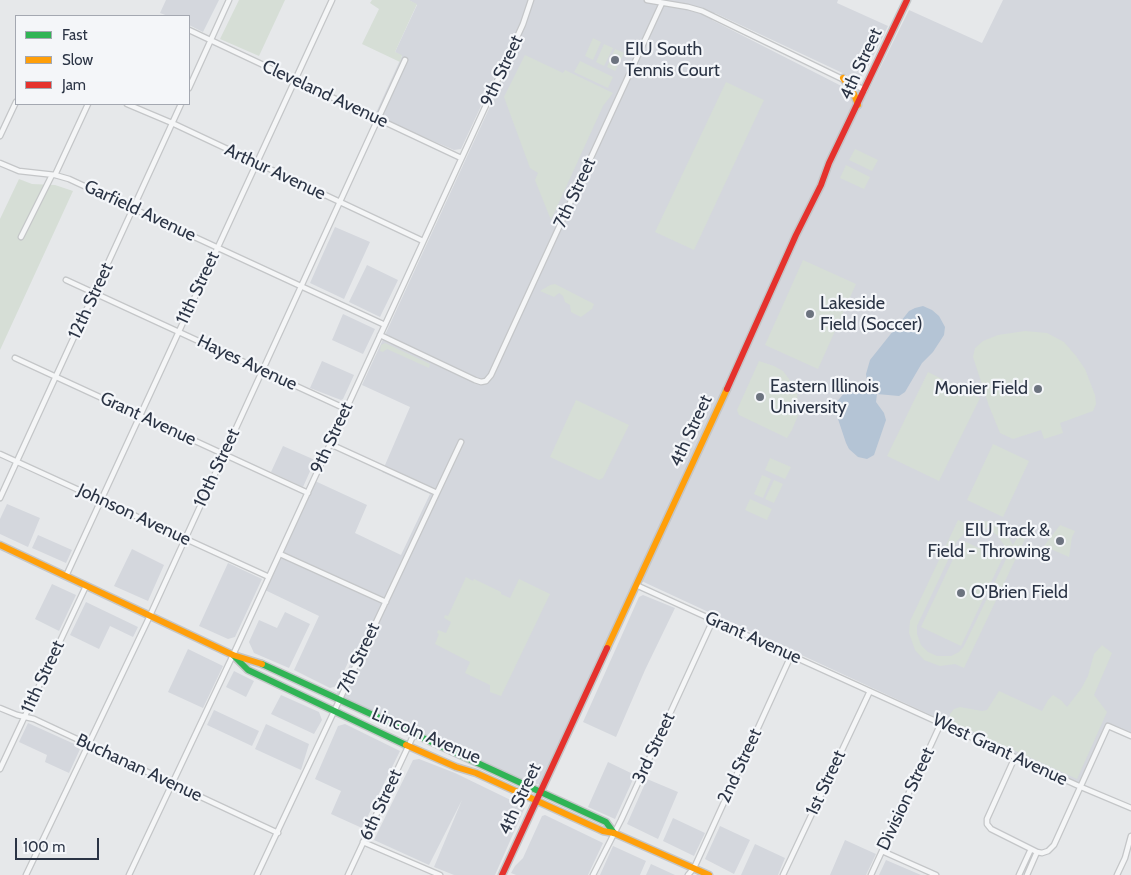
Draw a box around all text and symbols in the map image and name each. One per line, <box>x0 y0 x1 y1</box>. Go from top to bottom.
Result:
legend <box>15 15 190 105</box>
street label: 4th Street <box>835 25 887 103</box>
text: Fast <box>62 26 87 44</box>
street label: 9th Street <box>476 32 528 110</box>
place label: EIU South Tennis Court <box>625 39 720 82</box>
text: Slow <box>62 51 93 69</box>
marker: EIU South Tennis Court <box>609 54 621 66</box>
street label: Cleveland Avenue <box>259 55 391 133</box>
text: Jam <box>62 76 86 94</box>
street label: Arthur Avenue <box>221 139 329 205</box>
street label: 7th Street <box>549 154 601 232</box>
street label: Garfield Avenue <box>81 176 199 246</box>
street label: 11th Street <box>172 248 224 328</box>
street label: 12th Street <box>64 260 118 342</box>
place label: Lakeside Field (Soccer) <box>820 293 923 336</box>
marker: Lakeside Field (Soccer) <box>804 308 816 320</box>
street label: Hayes Avenue <box>194 330 300 396</box>
place label: Eastern Illinois University <box>770 376 879 418</box>
place label: Monier Field <box>934 378 1028 400</box>
marker: Monier Field <box>1032 383 1044 395</box>
street label: Grant Avenue <box>97 387 199 451</box>
marker: Eastern Illinois University <box>754 391 766 403</box>
street label: 4th Street <box>665 392 717 470</box>
street label: 9th Street <box>306 399 358 477</box>
street label: 10th Street <box>189 425 245 511</box>
street label: Johnson Avenue <box>74 479 194 551</box>
place label: EIU Track & Field - Throwing <box>927 520 1050 562</box>
marker: EIU Track & Field - Throwing <box>1054 535 1066 547</box>
place label: O'Brien Field <box>971 582 1068 604</box>
marker: O'Brien Field <box>955 587 967 599</box>
street label: Grant Avenue <box>701 607 805 669</box>
street label: 7th Street <box>333 619 385 697</box>
street label: 11th Street <box>17 637 69 717</box>
street label: Lincoln Avenue <box>368 703 484 769</box>
street label: 3rd Street <box>628 709 680 787</box>
street label: West Grant Avenue <box>929 709 1071 791</box>
street label: 2nd Street <box>713 725 767 807</box>
street label: Buchanan Avenue <box>73 729 205 807</box>
street label: Division Street <box>873 744 939 854</box>
street label: 1st Street <box>801 747 851 819</box>
street label: 4th Street <box>494 760 546 838</box>
street label: 6th Street <box>355 766 407 844</box>
scale bar <box>18 828 101 860</box>
text: 100 m <box>23 838 65 856</box>

